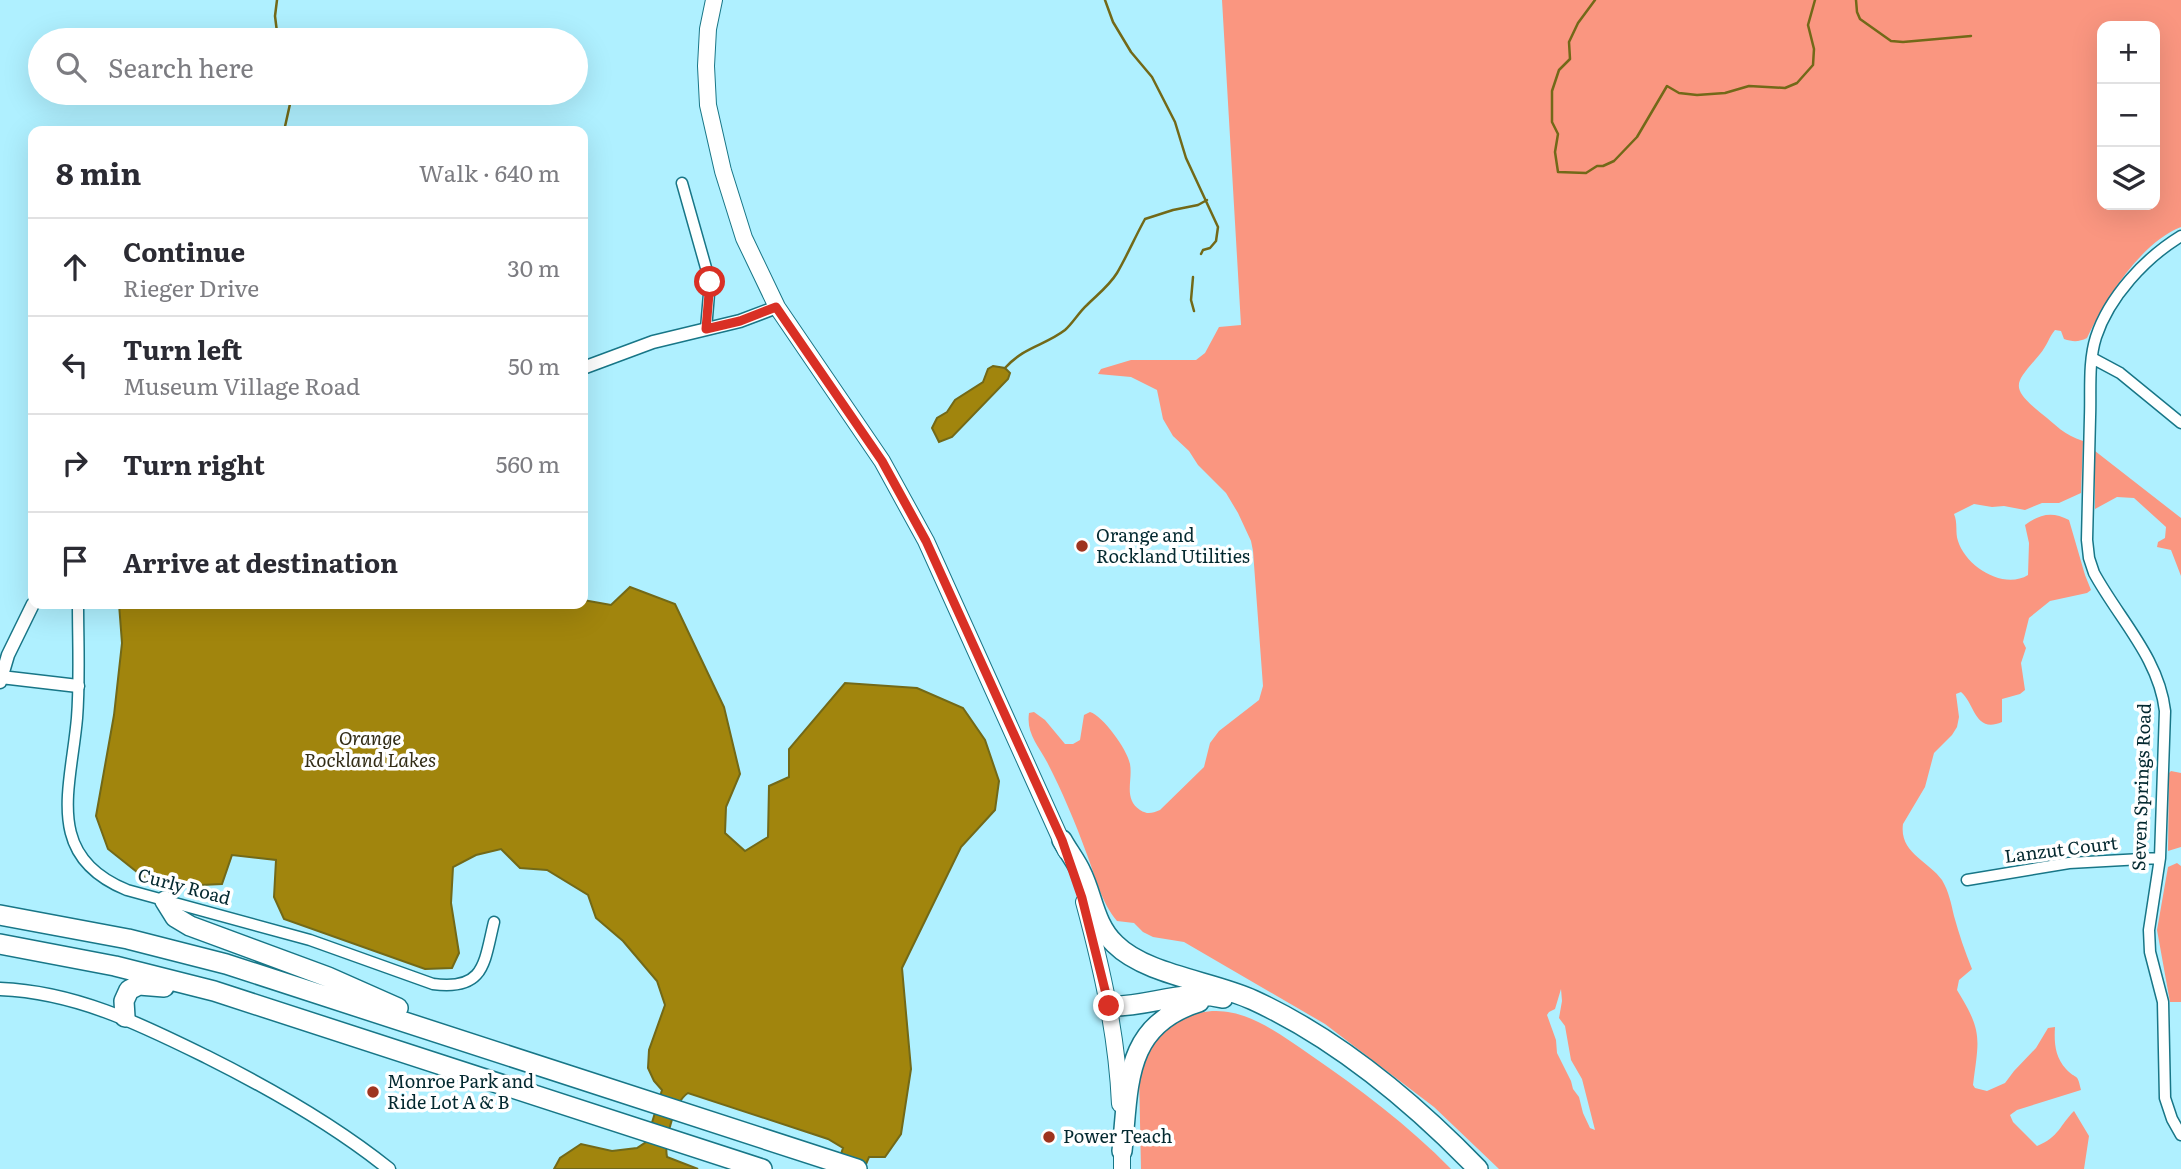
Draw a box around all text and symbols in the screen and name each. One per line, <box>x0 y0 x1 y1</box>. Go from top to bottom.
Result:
map controls <box>2097 21 2160 210</box>
button: + <box>2097 21 2160 84</box>
search box <box>28 28 588 105</box>
text: Search here <box>108 47 254 86</box>
icon: search <box>52 48 90 86</box>
button: − <box>2097 84 2160 147</box>
button: layers <box>2097 147 2160 210</box>
text: 8 min <box>56 150 141 194</box>
text: Walk · 640 m <box>419 155 560 189</box>
text: Continue <box>123 231 245 270</box>
icon: ahead <box>56 248 94 286</box>
text: 30 m <box>507 250 560 284</box>
route start <box>694 266 725 297</box>
text: Rieger Drive <box>123 270 259 304</box>
text: Turn left <box>123 329 242 368</box>
icon: left <box>56 346 94 384</box>
text: 50 m <box>508 348 560 382</box>
text: Museum Village Road <box>123 368 360 402</box>
icon: right <box>56 444 94 482</box>
text: Turn right <box>123 444 265 483</box>
text: 560 m <box>496 446 560 480</box>
place label: Orange and Rockland Utilities <box>1096 521 1250 569</box>
marker: Orange and Rockland Utilities <box>1074 538 1090 554</box>
icon: arrive <box>56 542 94 580</box>
text: Arrive at destination <box>123 542 398 581</box>
street label: Seven Springs Road <box>2124 703 2157 871</box>
water label: Orange Rockland Lakes <box>304 723 436 773</box>
street label: Lanzut Court <box>2003 828 2120 869</box>
street label: Curly Road <box>135 860 234 911</box>
route end <box>1093 990 1124 1021</box>
place label: Monroe Park and Ride Lot A & B <box>387 1067 534 1115</box>
marker: Monroe Park and Ride Lot A & B <box>365 1084 381 1100</box>
place label: Power Teach <box>1063 1122 1173 1149</box>
marker: Power Teach <box>1041 1129 1057 1145</box>

